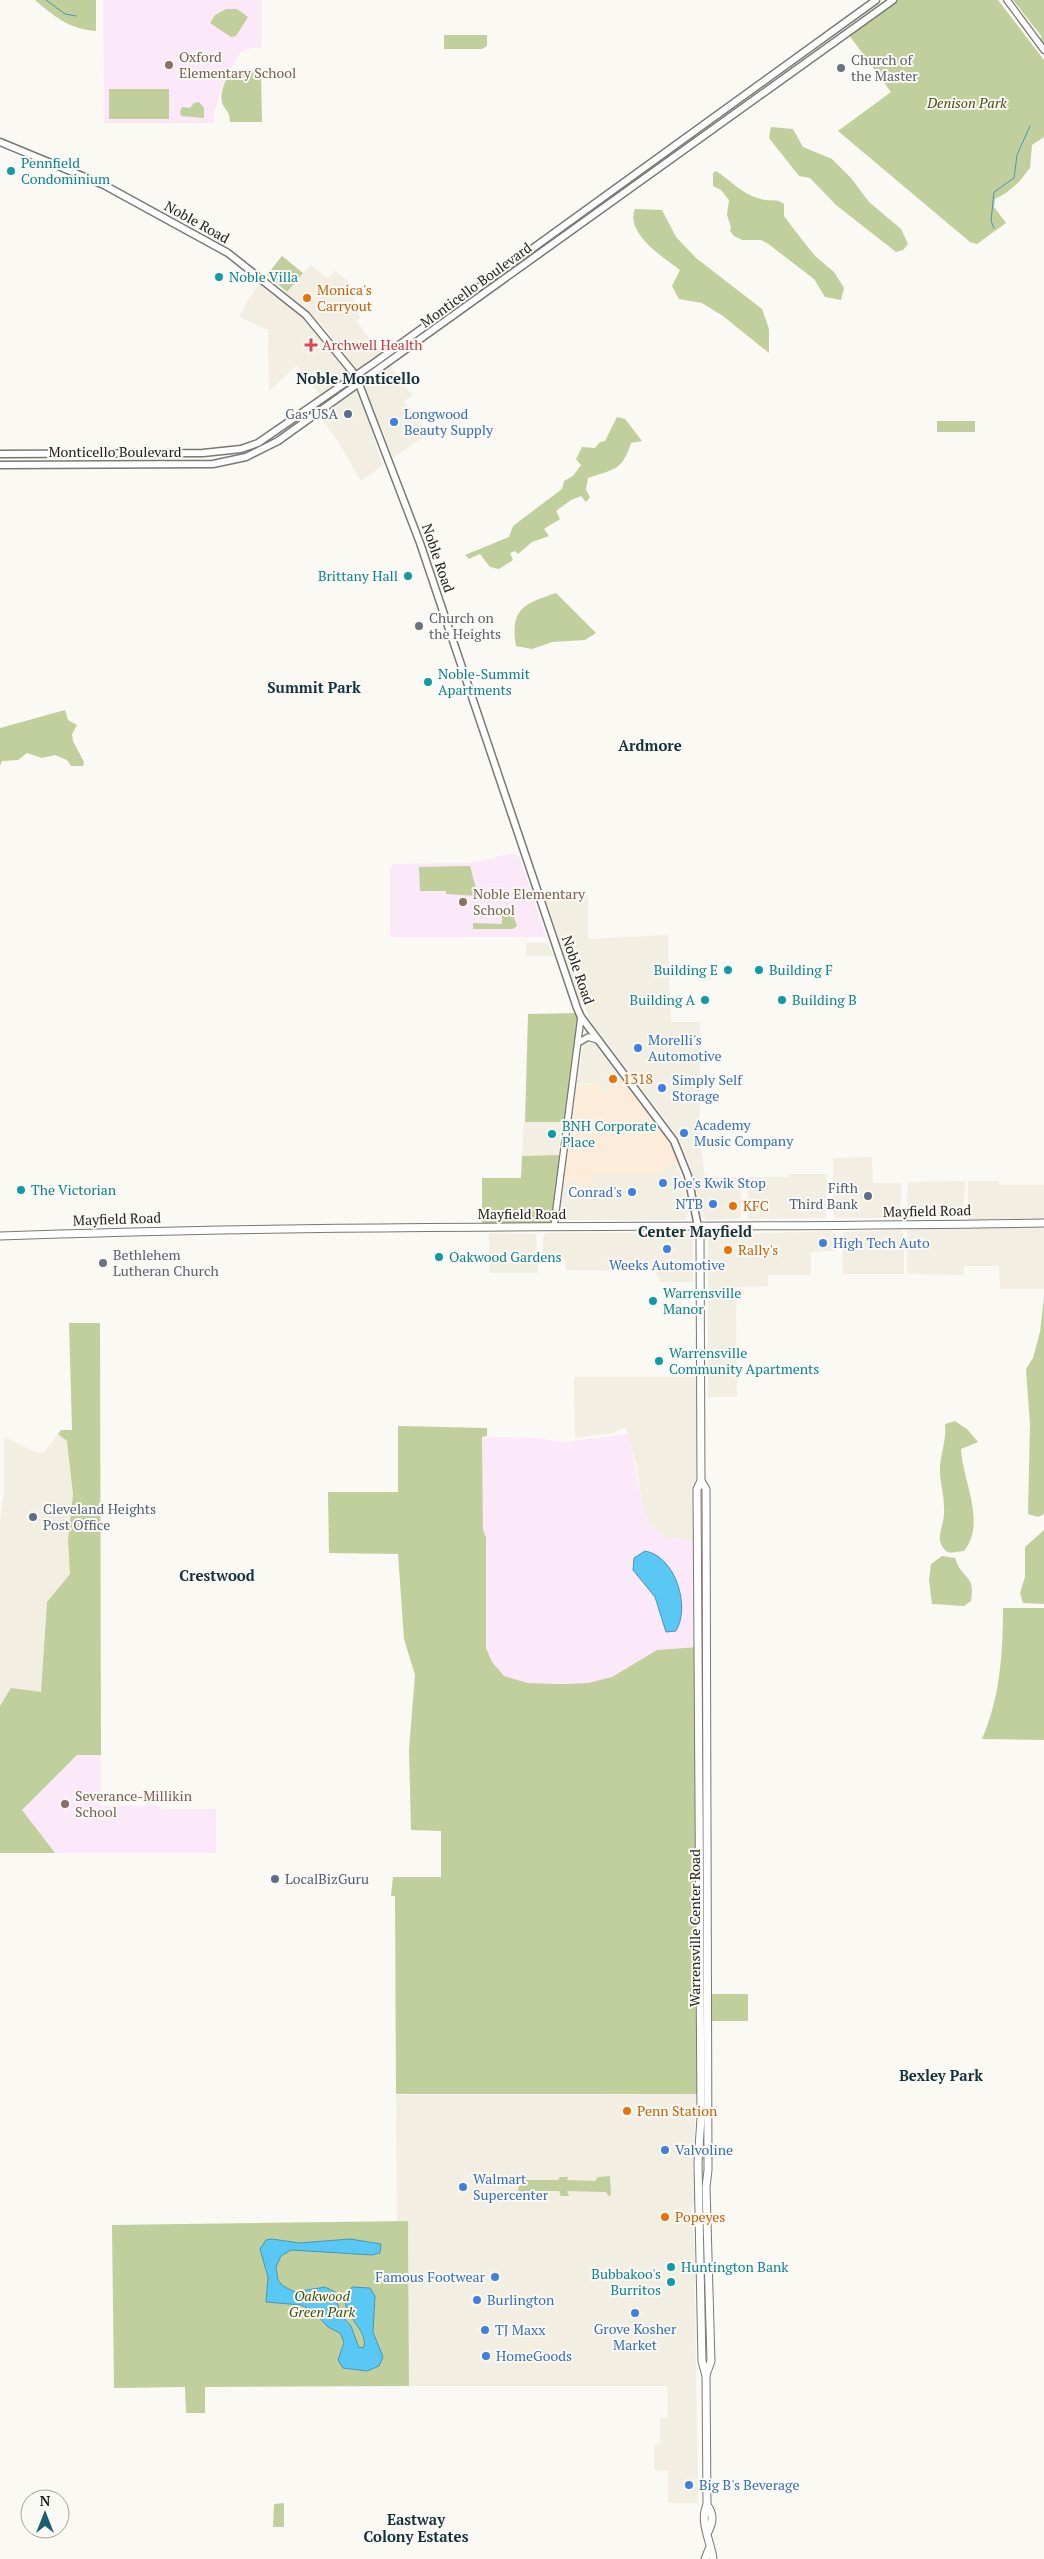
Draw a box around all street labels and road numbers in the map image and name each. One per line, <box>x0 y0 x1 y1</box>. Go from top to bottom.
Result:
street label: Noble Road <box>161 196 233 247</box>
street label: Monticello Boulevard <box>416 238 535 331</box>
street label: Monticello Boulevard <box>48 442 182 461</box>
street label: Noble Road <box>418 521 459 595</box>
street label: Noble Road <box>558 933 599 1007</box>
street label: Mayfield Road <box>883 1200 972 1221</box>
street label: Mayfield Road <box>478 1204 566 1223</box>
street label: Mayfield Road <box>73 1207 162 1230</box>
street label: Warrensville Center Road <box>685 1849 704 2007</box>

